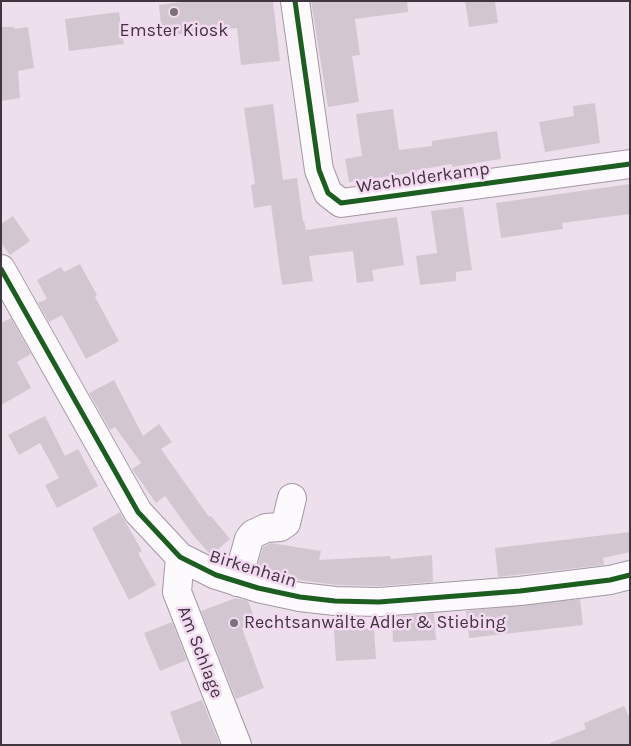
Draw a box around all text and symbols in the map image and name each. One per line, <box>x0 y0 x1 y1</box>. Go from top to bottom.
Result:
marker: Emster Kiosk <box>168 6 180 18</box>
place label: Emster Kiosk <box>120 20 228 42</box>
street label: Wacholderkamp <box>355 158 491 198</box>
street label: Birkenhain <box>207 545 299 593</box>
street label: Am Schlage <box>173 603 227 701</box>
place label: Rechtsanwälte Adler & Stiebing <box>244 612 506 634</box>
marker: Rechtsanwälte Adler & Stiebing <box>228 617 240 629</box>

